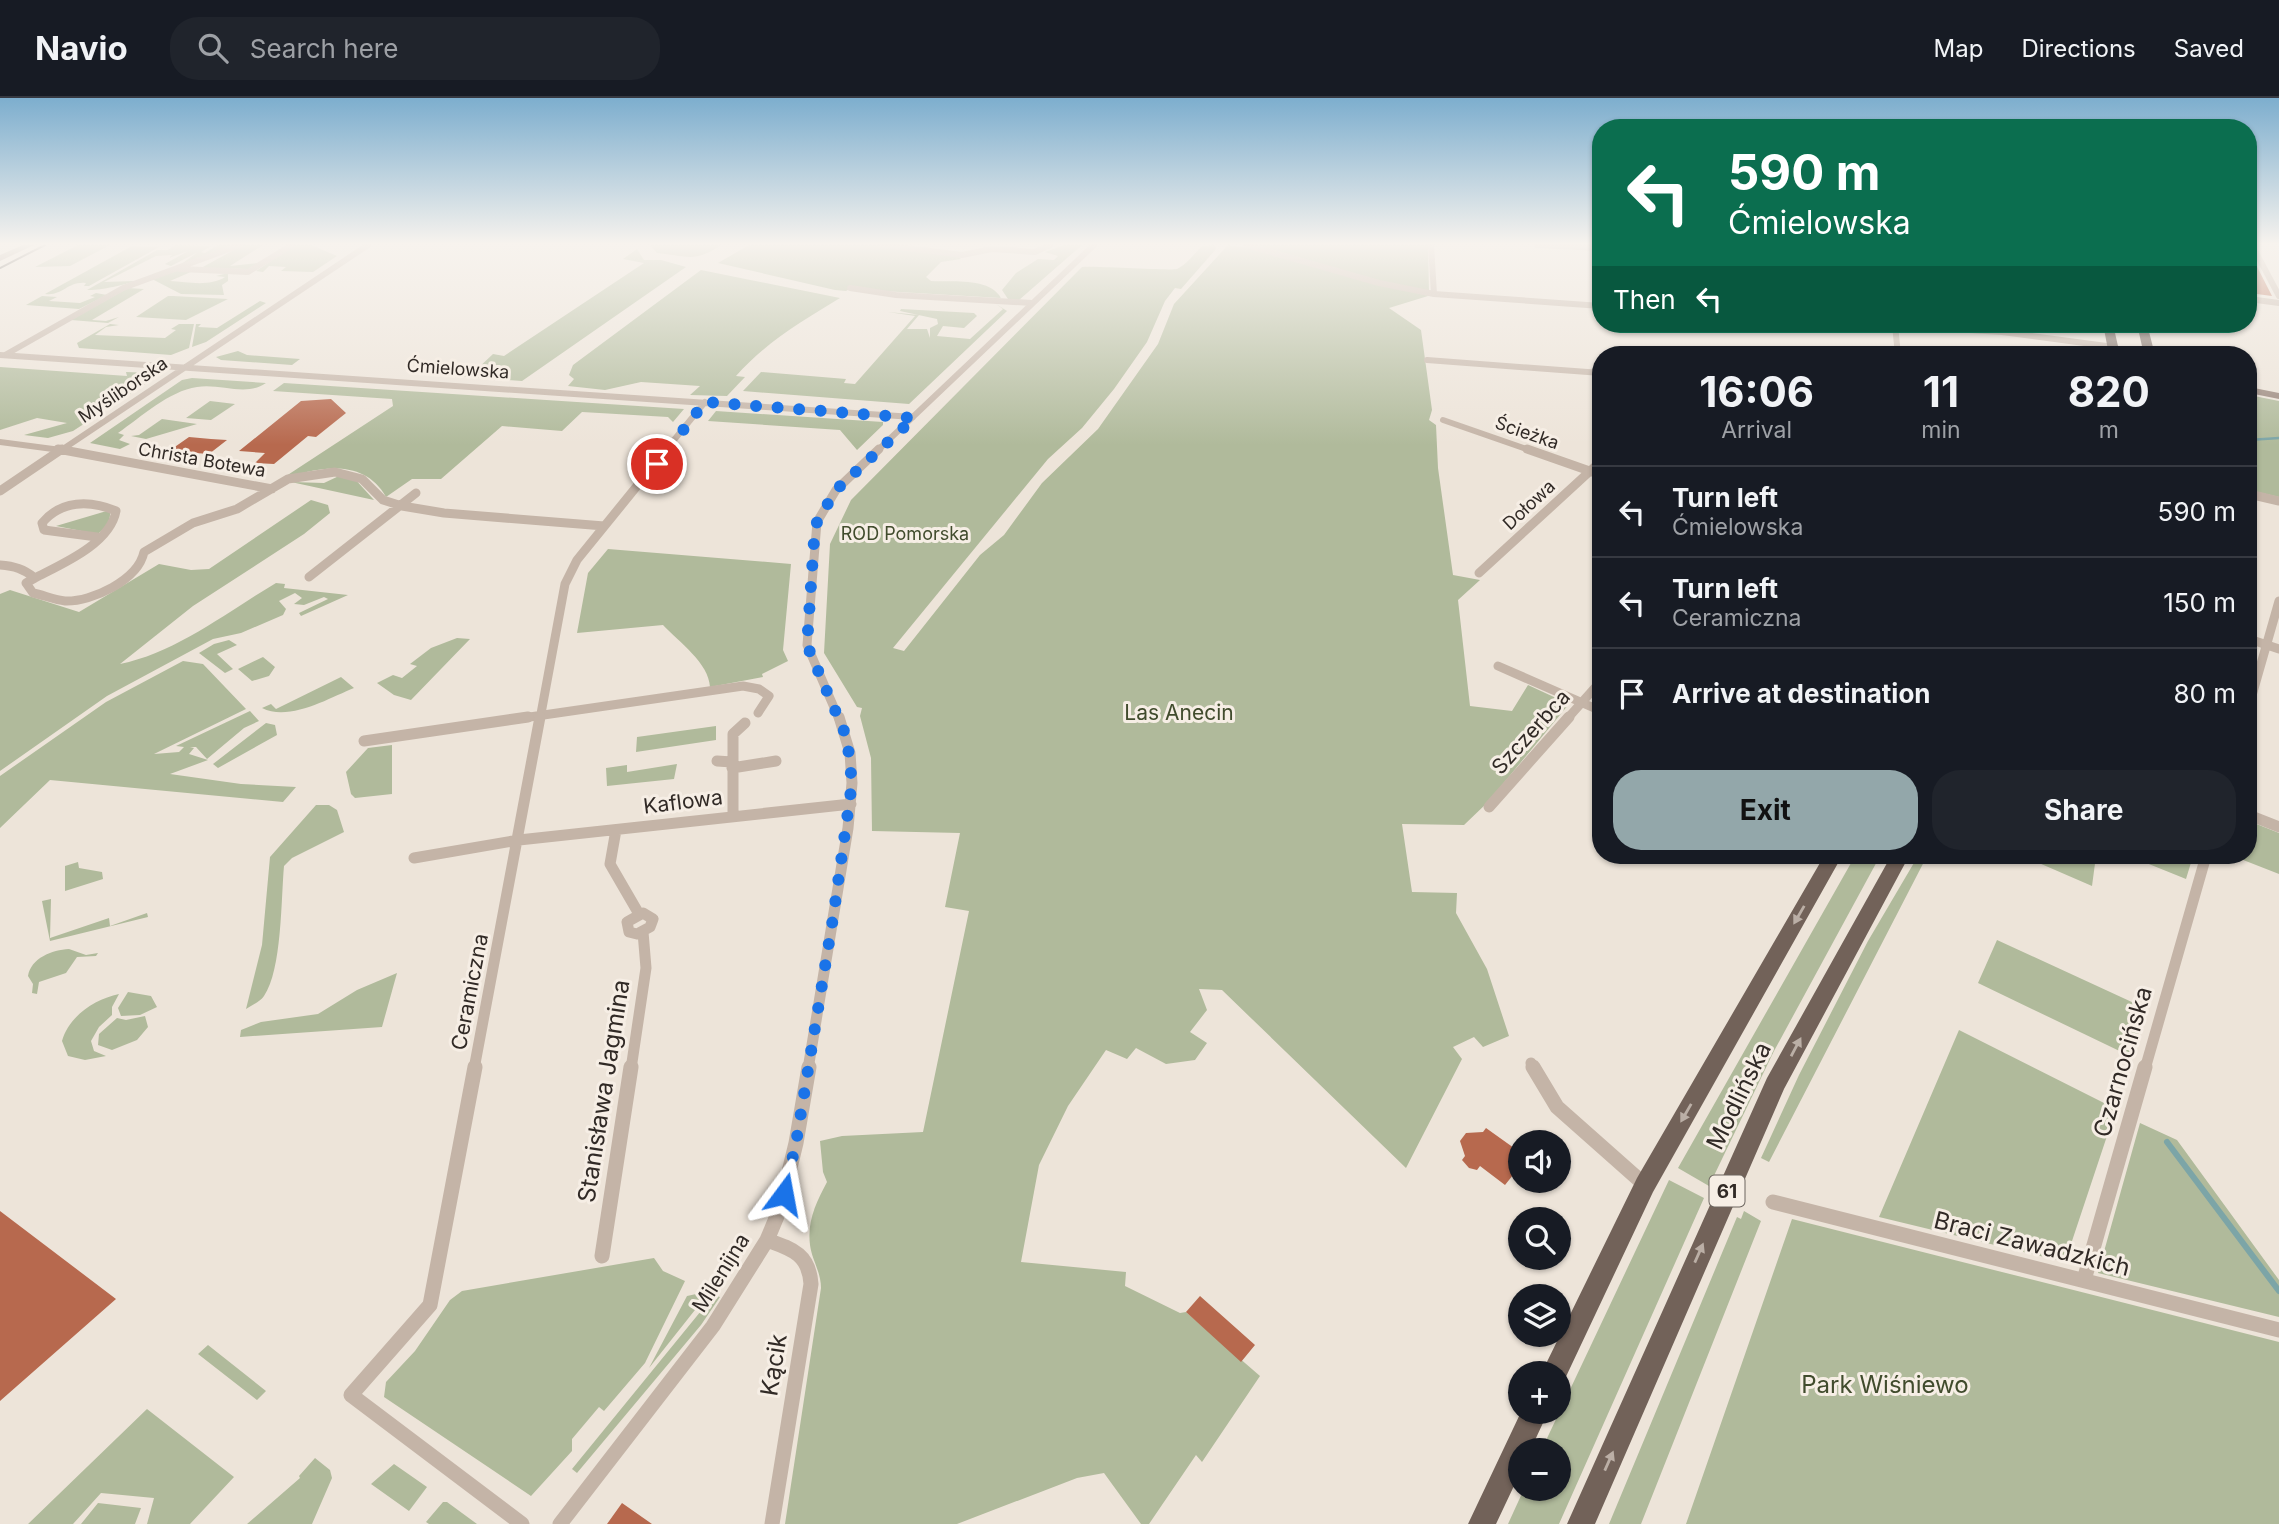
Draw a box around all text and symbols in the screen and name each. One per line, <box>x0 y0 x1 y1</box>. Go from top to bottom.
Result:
search box <box>170 17 660 80</box>
text: Navio <box>35 28 128 68</box>
icon: search <box>194 29 232 67</box>
text: Search here <box>250 33 398 64</box>
text: Map <box>1934 34 1983 63</box>
text: Directions <box>2021 34 2136 63</box>
text: Saved <box>2174 34 2244 63</box>
text: 590 m <box>1728 143 1881 202</box>
icon: left <box>1613 147 1704 238</box>
text: Ćmielowska <box>1728 203 1911 242</box>
icon: left <box>1690 280 1728 318</box>
text: Then <box>1613 284 1676 315</box>
street label: Myśliborska <box>74 352 171 427</box>
street label: Ćmielowska <box>406 353 510 383</box>
text: 16:06 <box>1699 366 1814 417</box>
text: 11 <box>1923 366 1959 417</box>
text: 820 <box>2068 366 2150 417</box>
street label: Ścieżka <box>1492 411 1562 453</box>
text: Arrival <box>1721 416 1792 444</box>
text: min <box>1921 416 1961 444</box>
text: m <box>2099 416 2119 444</box>
pin <box>627 434 687 494</box>
street label: Christa Botewa <box>137 438 268 481</box>
icon: arrive <box>638 445 676 483</box>
street label: Dołowa <box>1498 475 1559 534</box>
text: Turn left <box>1672 482 1778 513</box>
icon: left <box>1613 493 1651 531</box>
text: 590 m <box>2158 496 2236 527</box>
text: Ćmielowska <box>1672 513 1803 541</box>
park label: ROD Pomorska <box>841 523 969 544</box>
text: Turn left <box>1672 573 1778 604</box>
icon: left <box>1613 584 1651 622</box>
text: 150 m <box>2163 587 2236 618</box>
text: Ceramiczna <box>1672 604 1802 632</box>
icon: arrive <box>1613 675 1651 713</box>
text: Arrive at destination <box>1672 678 1931 709</box>
text: 80 m <box>2173 678 2236 709</box>
street label: Szczerbca <box>1486 684 1575 779</box>
park label: Las Anecin <box>1124 700 1234 725</box>
button: Exit <box>1613 770 1918 850</box>
button: Share <box>1932 770 2236 850</box>
street label: Kaflowa <box>642 784 724 819</box>
one-way arrow <box>1793 905 1805 925</box>
street label: Ceramiczna <box>446 931 493 1052</box>
street label: Stanisława Jagmina <box>572 978 635 1204</box>
street label: Czarnocińska <box>2087 983 2158 1140</box>
street label: Modlińska <box>1700 1037 1777 1154</box>
one-way arrow <box>1790 1037 1802 1057</box>
one-way arrow <box>1680 1103 1692 1122</box>
map controls <box>1508 1130 1571 1501</box>
button: sound <box>1508 1130 1571 1193</box>
position arrow <box>747 1157 821 1231</box>
road number: 61 <box>1710 1176 1744 1206</box>
street label: Braci Zawadzkich <box>1931 1205 2133 1282</box>
button: search <box>1508 1207 1571 1270</box>
street label: Milenijna <box>687 1229 755 1317</box>
one-way arrow <box>1694 1242 1705 1263</box>
button: layers <box>1508 1284 1571 1347</box>
street label: Kącik <box>754 1332 793 1398</box>
button: + <box>1508 1361 1571 1424</box>
park label: Park Wiśniewo <box>1801 1370 1969 1399</box>
button: − <box>1508 1438 1571 1501</box>
one-way arrow <box>1604 1451 1615 1472</box>

